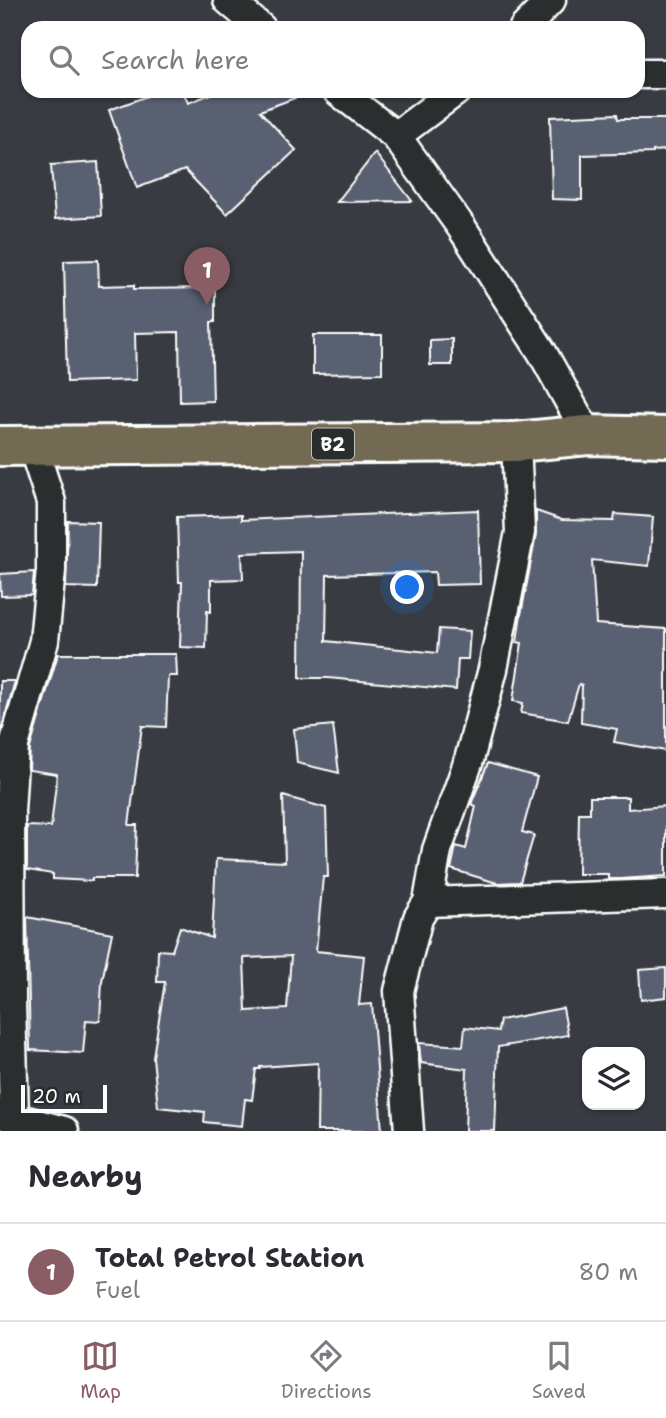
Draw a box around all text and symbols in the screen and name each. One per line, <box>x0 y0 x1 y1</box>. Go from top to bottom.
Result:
search box <box>21 21 645 98</box>
icon: search <box>45 41 83 79</box>
text: Search here <box>101 42 250 77</box>
pin: 1 <box>184 247 230 305</box>
road number: B2 <box>312 428 354 460</box>
your location <box>390 570 424 604</box>
map controls <box>582 1047 645 1110</box>
button: layers <box>582 1047 645 1110</box>
scale bar <box>21 1082 107 1114</box>
text: 20 m <box>32 1084 81 1109</box>
text: Nearby <box>28 1156 143 1197</box>
text: Total Petrol Station <box>95 1240 364 1275</box>
text: 1 <box>46 1257 56 1287</box>
text: 80 m <box>579 1257 638 1287</box>
text: Fuel <box>95 1275 140 1305</box>
tab: Map <box>80 1337 121 1404</box>
tab: Directions <box>281 1337 372 1404</box>
tab: Saved <box>532 1337 586 1404</box>

